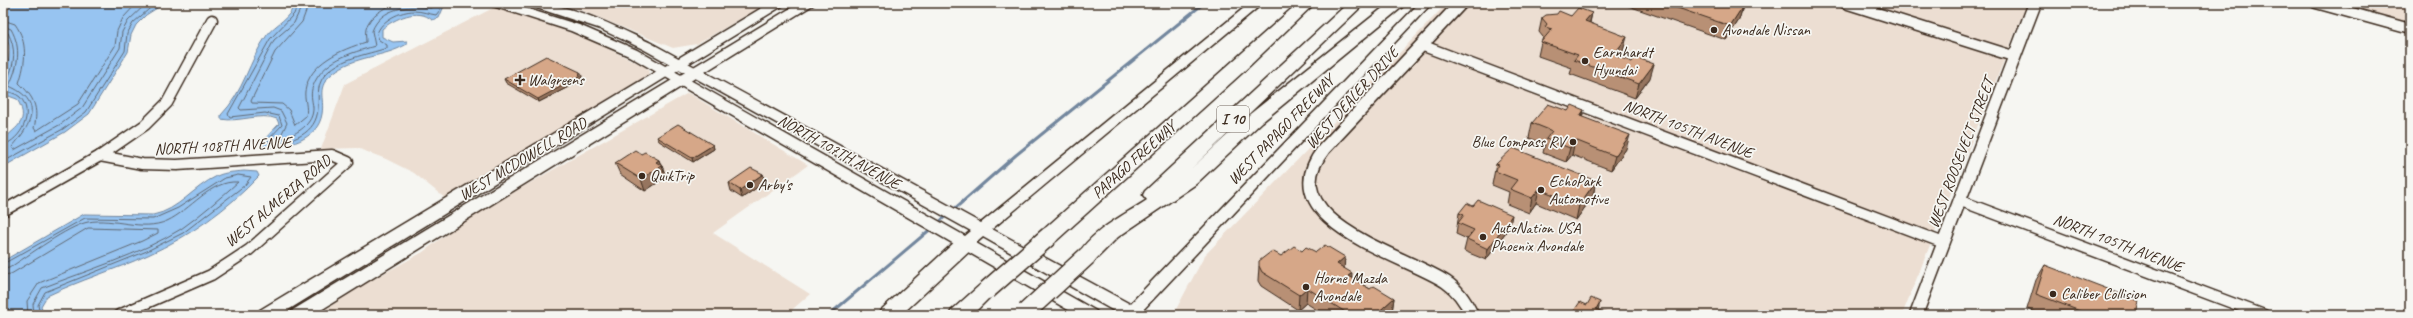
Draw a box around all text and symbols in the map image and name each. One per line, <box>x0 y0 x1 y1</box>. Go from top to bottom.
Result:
place label: Avondale Nissan <box>1722 20 1811 40</box>
marker: Avondale Nissan <box>1709 25 1719 35</box>
street label: WEST DEALER DRIVE <box>1301 41 1405 153</box>
place label: Earnhardt Hyundai <box>1593 42 1655 80</box>
marker: Earnhardt Hyundai <box>1580 56 1590 66</box>
street label: WEST PAPAGO FREEWAY <box>1224 69 1340 189</box>
place label: Walgreens <box>528 70 585 90</box>
street label: WEST ROOSEVELT STREET <box>1923 71 2001 231</box>
marker: Walgreens <box>515 75 525 85</box>
street label: NORTH 105TH AVENUE <box>1620 95 1758 164</box>
road number: I 10 <box>1217 106 1249 132</box>
street label: NORTH 107TH AVENUE <box>774 110 906 195</box>
street label: WEST MCDOWELL ROAD <box>456 112 592 205</box>
street label: PAPAGO FREEWAY <box>1088 115 1182 203</box>
street label: NORTH 108TH AVENUE <box>154 132 294 160</box>
place label: Blue Compass RV <box>1471 132 1568 152</box>
marker: Blue Compass RV <box>1568 137 1578 147</box>
street label: WEST ALMERIA ROAD <box>221 150 337 251</box>
place label: QuikTrip <box>650 166 695 186</box>
marker: QuikTrip <box>637 171 647 181</box>
place label: EchoPark Automotive <box>1549 171 1610 209</box>
place label: Arby's <box>758 175 793 195</box>
marker: Arby's <box>745 180 755 190</box>
marker: EchoPark Automotive <box>1536 185 1546 195</box>
street label: NORTH 105TH AVENUE <box>2050 209 2188 278</box>
place label: AutoNation USA Phoenix Avondale <box>1491 218 1585 256</box>
marker: AutoNation USA Phoenix Avondale <box>1478 232 1488 242</box>
place label: Horne Mazda Avondale <box>1314 268 1388 306</box>
marker: Horne Mazda Avondale <box>1301 282 1311 292</box>
place label: Caliber Collision <box>2061 284 2147 304</box>
marker: Caliber Collision <box>2048 289 2058 299</box>

